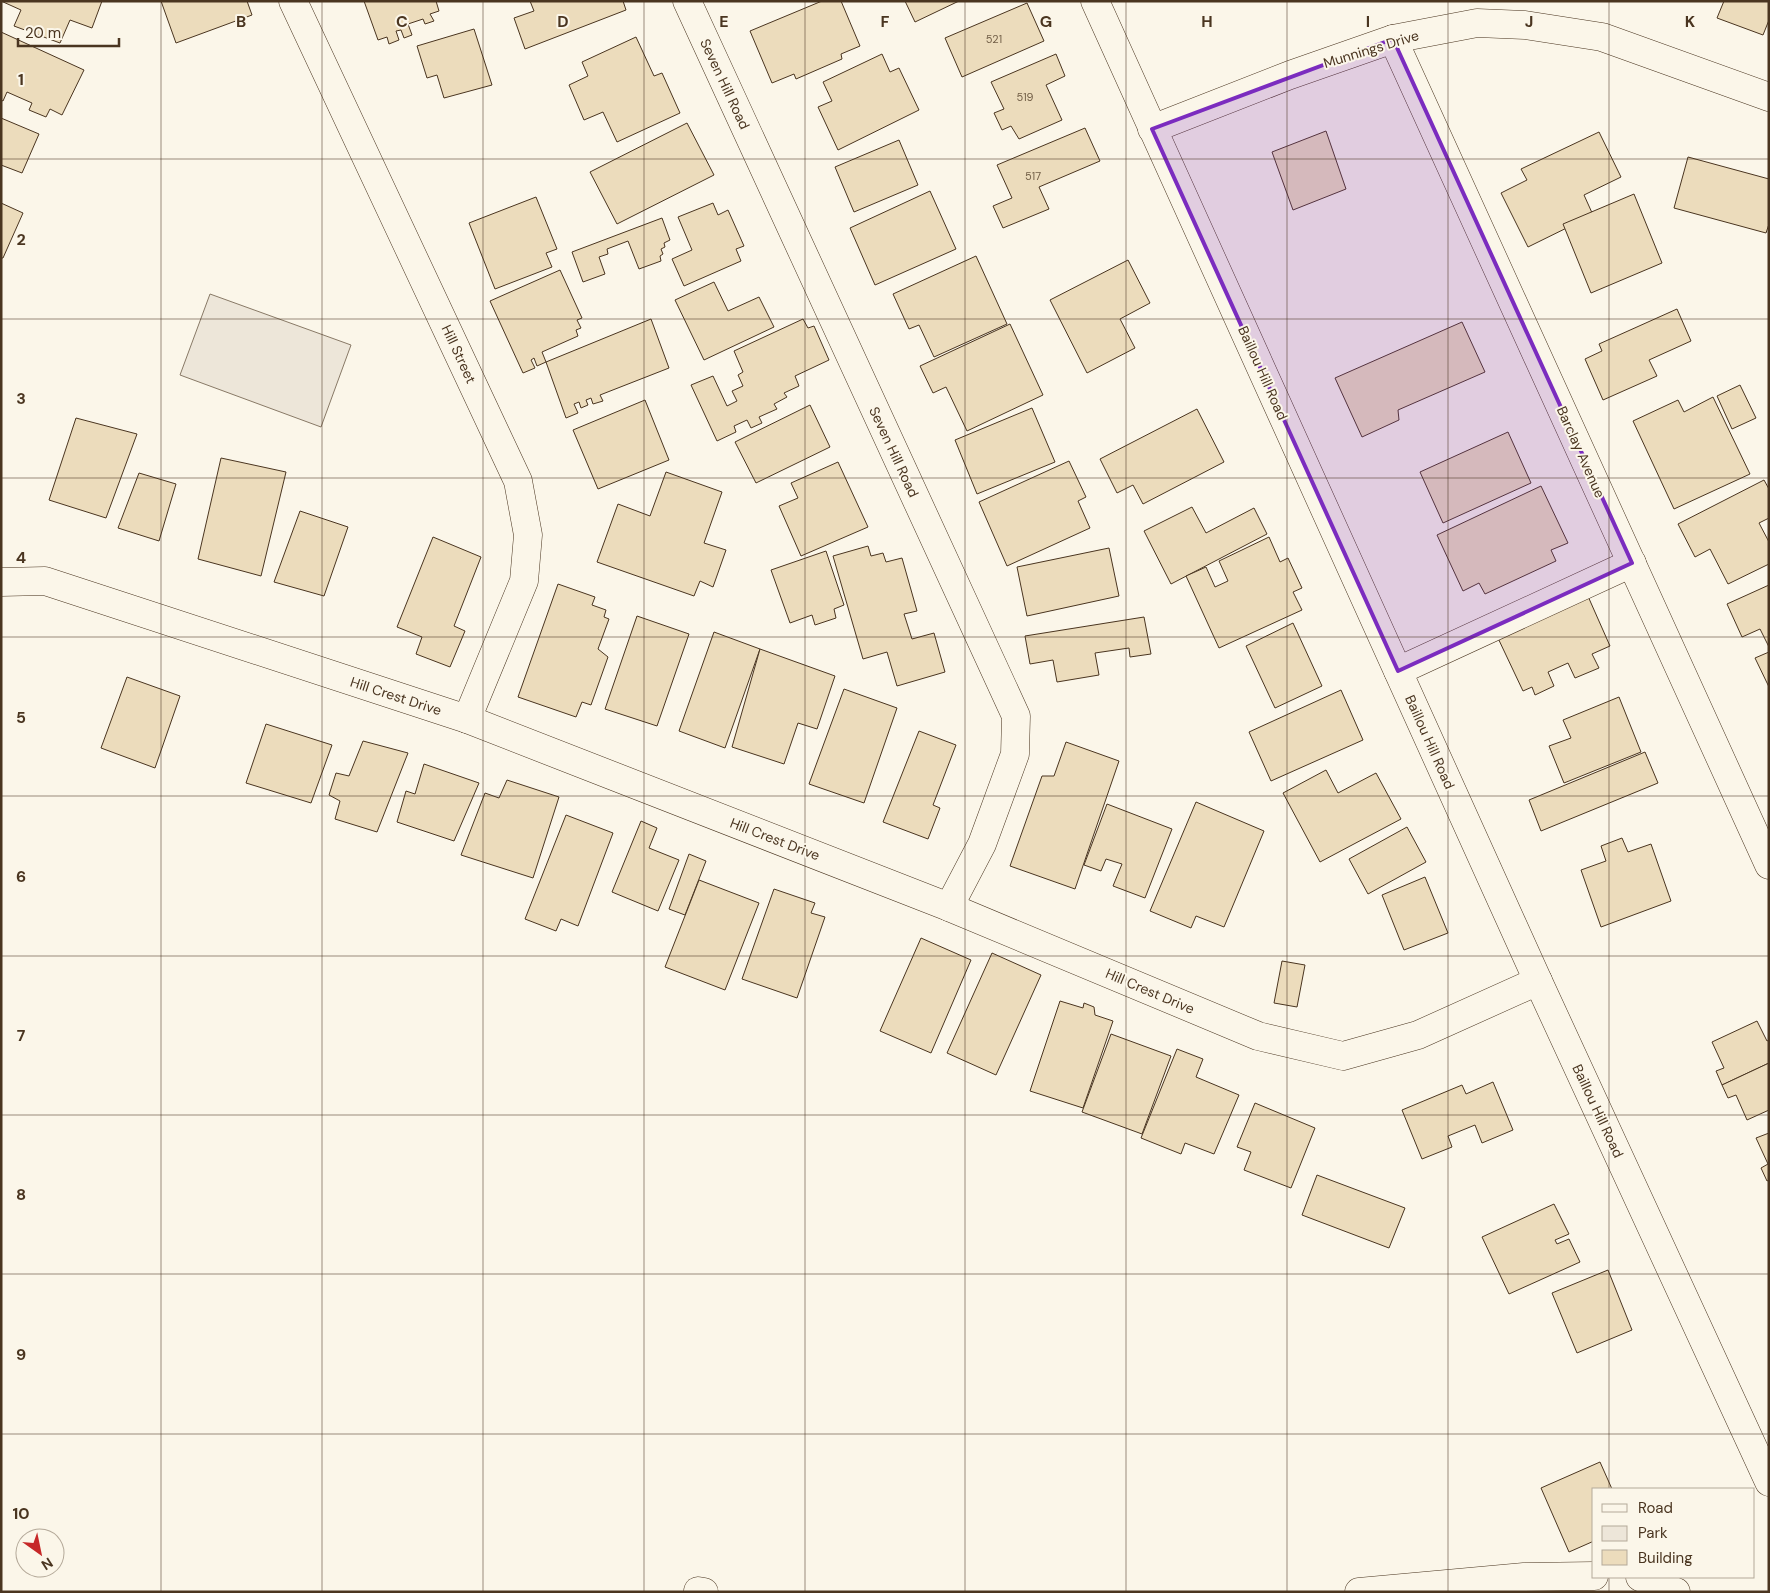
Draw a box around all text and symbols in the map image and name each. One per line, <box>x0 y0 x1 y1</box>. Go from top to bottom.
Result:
text: B <box>236 11 246 32</box>
text: C <box>396 11 408 32</box>
text: D <box>557 11 569 32</box>
text: E <box>719 11 729 32</box>
text: F <box>881 11 890 32</box>
text: G <box>1040 11 1052 32</box>
text: H <box>1201 11 1213 32</box>
text: I <box>1366 11 1370 32</box>
text: J <box>1525 11 1533 32</box>
text: K <box>1685 11 1696 32</box>
scale bar <box>18 15 119 47</box>
text: 20 m <box>25 23 61 43</box>
street label: Munnings Drive <box>1321 26 1421 72</box>
house number: 521 <box>986 32 1002 46</box>
street label: Seven Hill Road <box>696 36 754 132</box>
text: 1 <box>18 69 24 90</box>
house number: 519 <box>1016 90 1034 104</box>
house number: 517 <box>1025 169 1041 183</box>
text: 2 <box>16 229 26 250</box>
street label: Hill Street <box>438 322 480 386</box>
street label: Baillou Hill Road <box>1234 323 1292 423</box>
text: 3 <box>16 388 26 409</box>
street label: Barclay Avenue <box>1553 403 1609 501</box>
street label: Seven Hill Road <box>865 404 923 500</box>
text: 4 <box>16 547 26 568</box>
street label: Hill Crest Drive <box>348 673 444 719</box>
street label: Baillou Hill Road <box>1401 692 1459 792</box>
text: 5 <box>16 707 26 728</box>
street label: Hill Crest Drive <box>727 814 823 864</box>
text: 6 <box>16 866 26 887</box>
street label: Hill Crest Drive <box>1103 964 1197 1018</box>
text: 7 <box>17 1025 26 1046</box>
street label: Baillou Hill Road <box>1568 1061 1628 1161</box>
text: 8 <box>16 1184 26 1205</box>
text: 9 <box>16 1344 26 1365</box>
legend <box>1592 1488 1755 1578</box>
text: Road <box>1638 1498 1673 1518</box>
text: 10 <box>12 1503 30 1524</box>
text: Park <box>1638 1523 1668 1543</box>
north arrow <box>15 1528 65 1578</box>
text: Building <box>1638 1548 1693 1568</box>
text: N <box>38 1554 56 1574</box>

